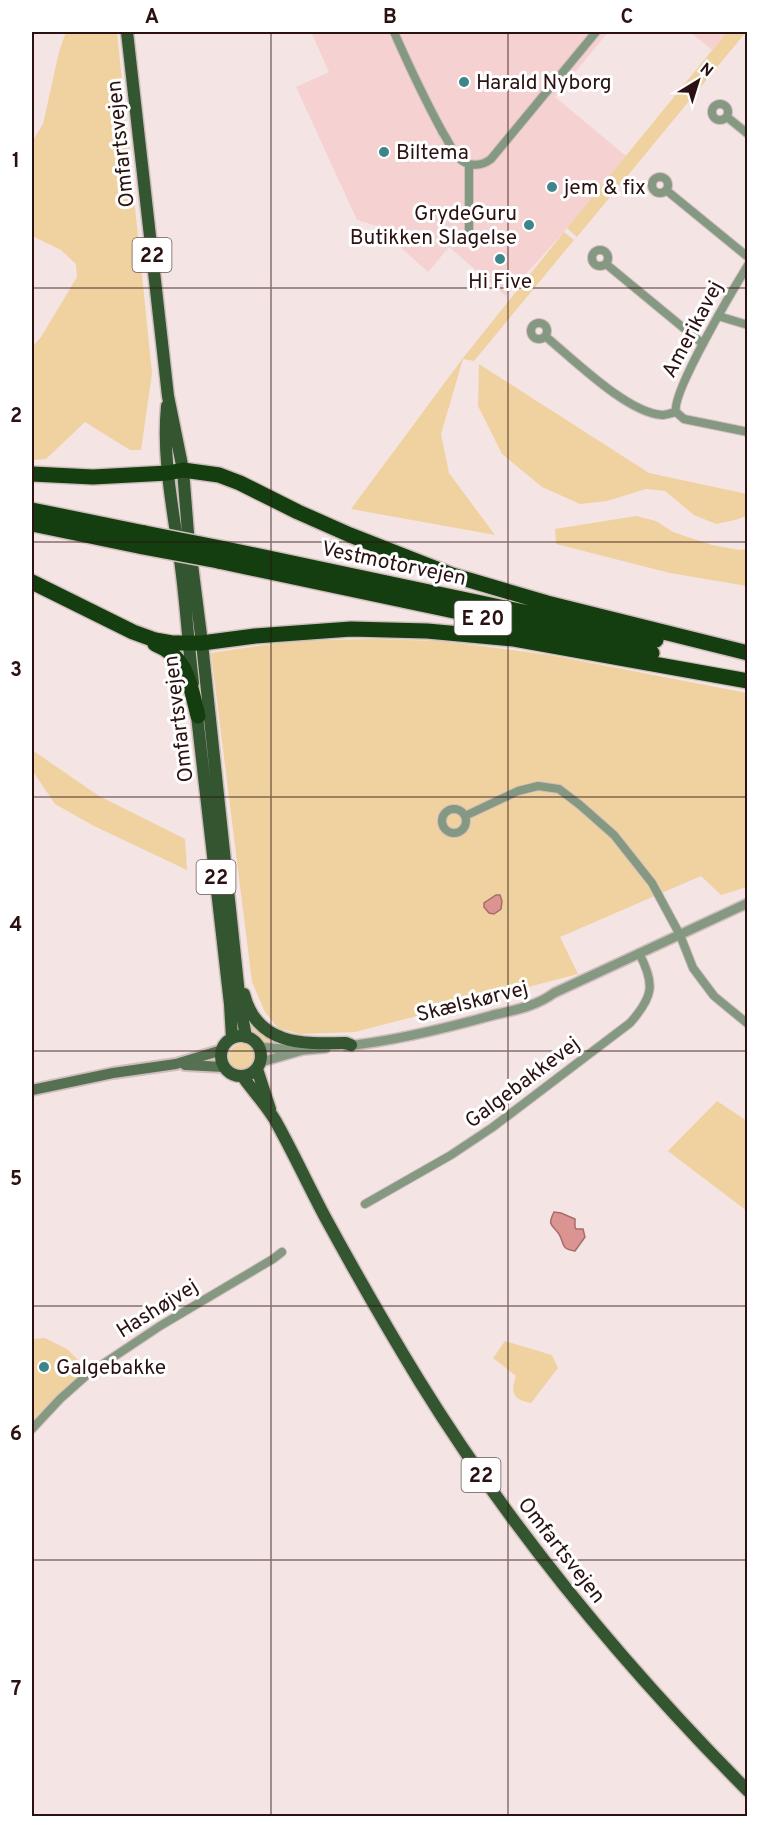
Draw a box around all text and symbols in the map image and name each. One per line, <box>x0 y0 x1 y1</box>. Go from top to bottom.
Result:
text: A <box>145 5 159 31</box>
text: B <box>383 5 397 31</box>
text: C <box>621 5 633 31</box>
north arrow <box>668 51 728 111</box>
text: N <box>695 59 717 82</box>
place label: Harald Nyborg <box>476 70 612 97</box>
marker: Harald Nyborg <box>457 75 471 89</box>
street label: Omfartsvejen <box>101 79 142 209</box>
place label: Biltema <box>396 140 469 167</box>
marker: Biltema <box>377 145 391 159</box>
text: 1 <box>12 149 20 175</box>
place label: jem & fix <box>563 175 646 202</box>
marker: jem & fix <box>545 180 559 194</box>
place label: GrydeGuru Butikken Slagelse <box>350 201 517 252</box>
marker: GrydeGuru Butikken Slagelse <box>522 218 536 232</box>
road number: 22 <box>132 238 172 272</box>
marker: Hi Five <box>493 252 507 266</box>
place label: Hi Five <box>468 269 532 296</box>
street label: Amerikavej <box>656 276 730 383</box>
text: 2 <box>10 404 22 430</box>
street label: Vestmotorvejen <box>319 536 469 593</box>
road number: E 20 <box>454 601 512 635</box>
street label: Omfartsvejen <box>158 654 201 784</box>
text: 3 <box>10 658 22 684</box>
road number: 22 <box>196 860 236 894</box>
text: 4 <box>10 913 22 939</box>
street label: Skælskørvej <box>414 976 531 1029</box>
street label: Galgebakkevej <box>460 1031 586 1135</box>
text: 5 <box>10 1167 22 1193</box>
street label: Hashøjvej <box>112 1274 204 1345</box>
place label: Galgebakke <box>56 1355 166 1382</box>
marker: Galgebakke <box>37 1360 51 1374</box>
text: 6 <box>10 1422 22 1448</box>
road number: 22 <box>462 1458 500 1492</box>
street label: Omfartsvejen <box>511 1492 611 1610</box>
text: 7 <box>11 1677 21 1703</box>

